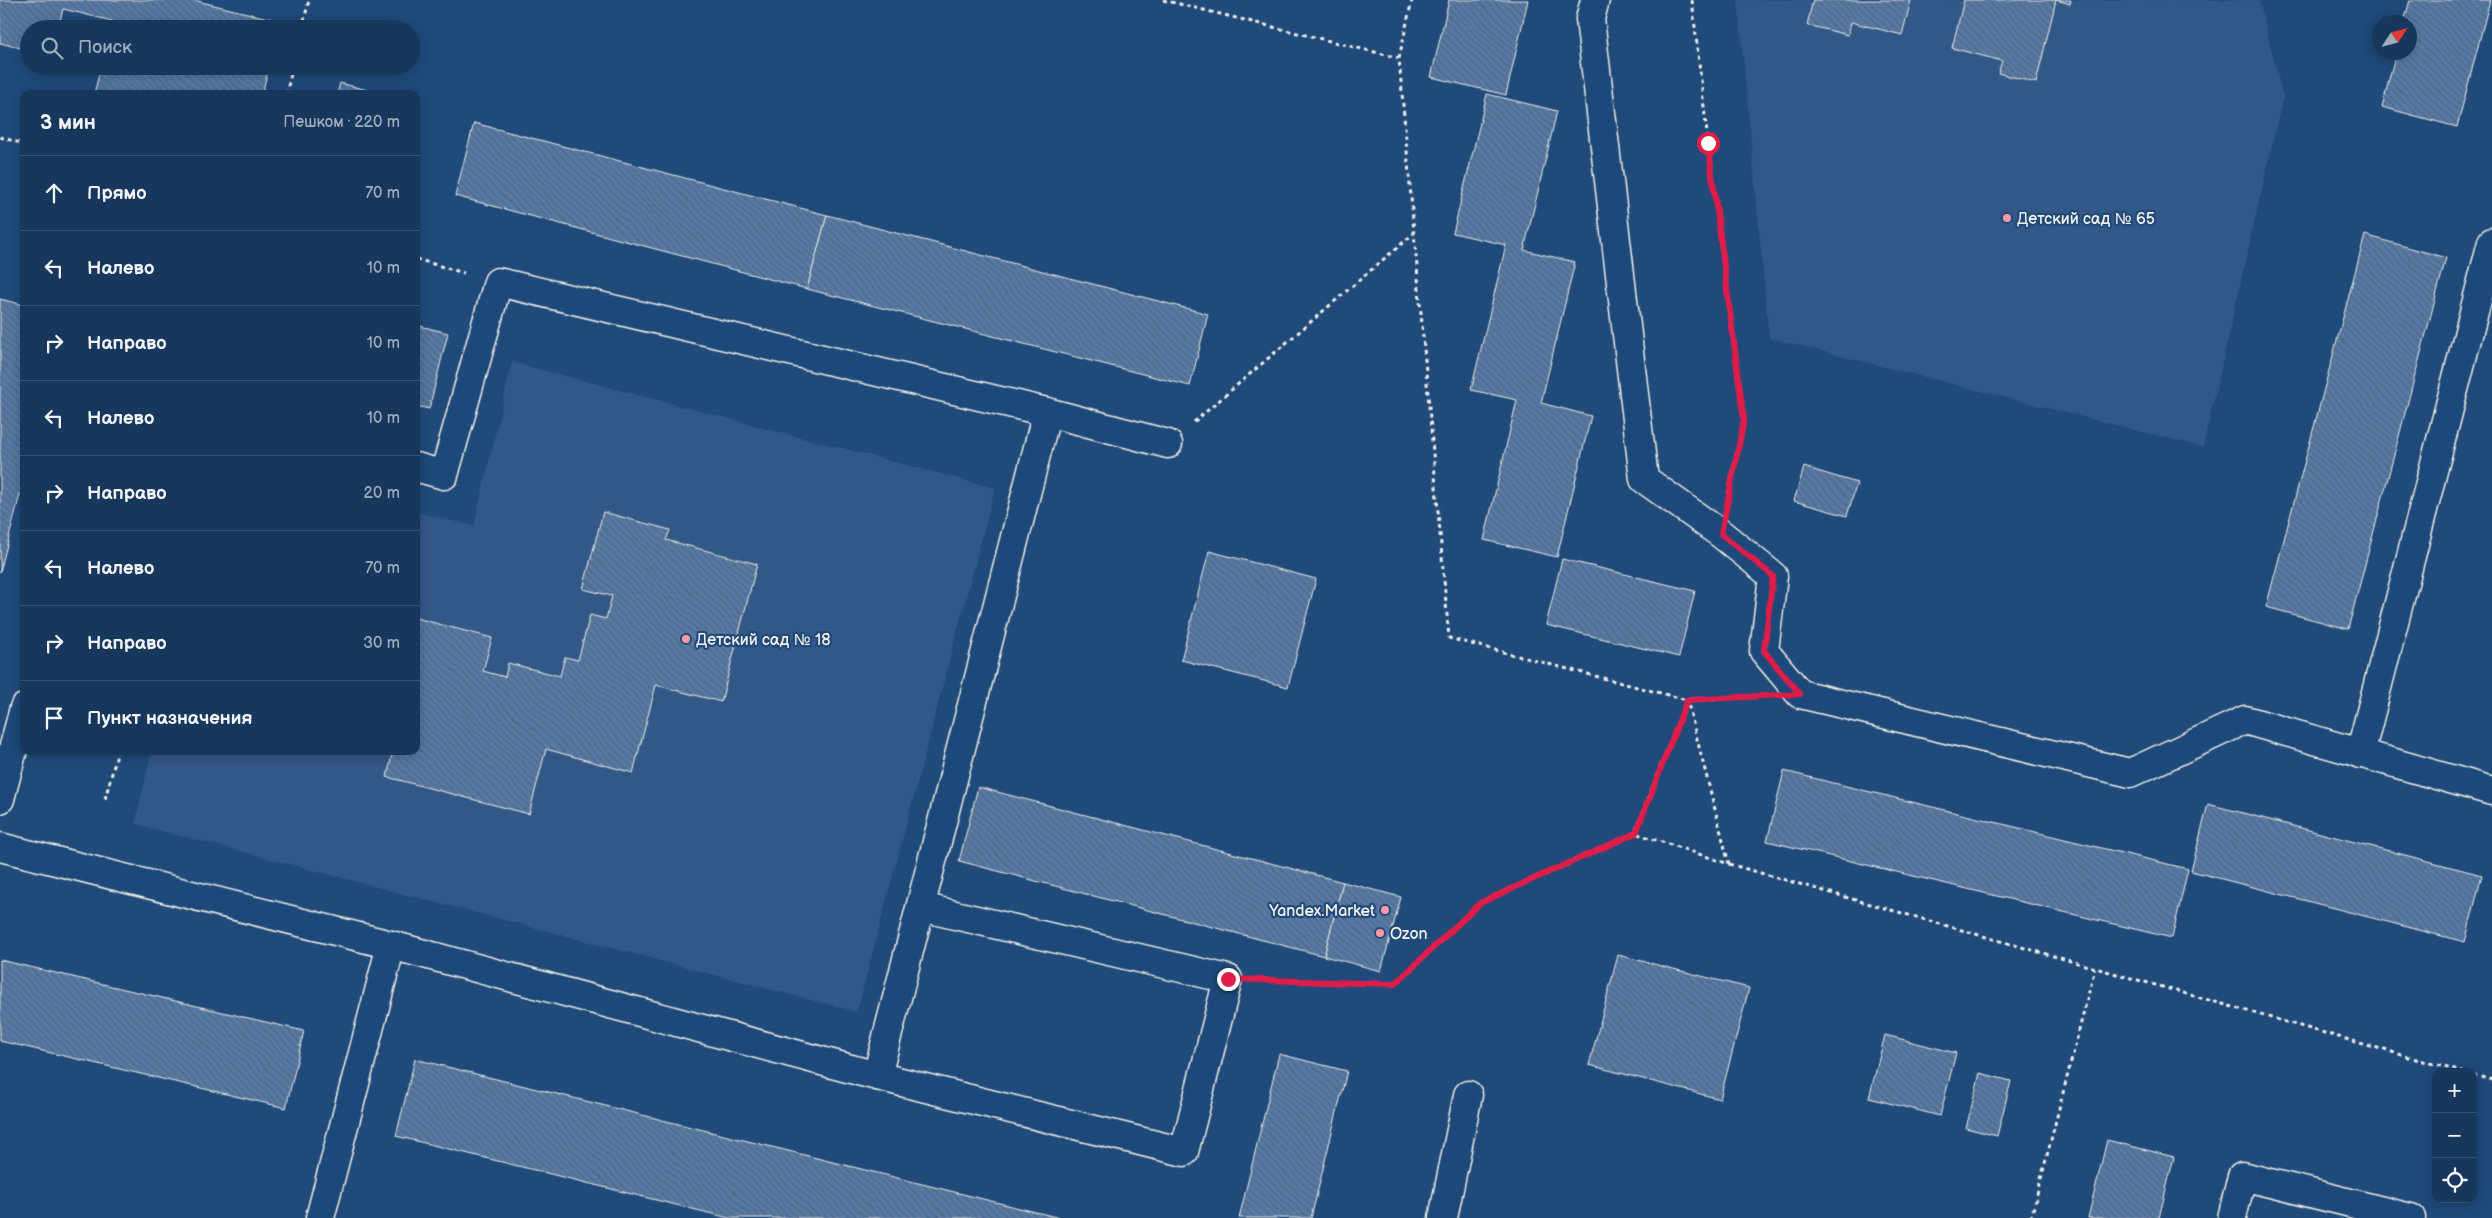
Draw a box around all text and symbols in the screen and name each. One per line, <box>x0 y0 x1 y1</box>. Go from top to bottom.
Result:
north arrow <box>2372 15 2417 60</box>
search box <box>20 20 420 75</box>
icon: search <box>38 34 66 62</box>
text: Поиск <box>78 36 132 59</box>
text: 3 мин <box>40 110 96 135</box>
text: Пешком · 220 m <box>283 113 400 132</box>
route start <box>1697 132 1720 155</box>
icon: ahead <box>40 179 68 207</box>
text: Прямо <box>87 182 147 205</box>
text: 70 m <box>365 184 400 203</box>
place label: Детский сад № 65 <box>2017 210 2155 229</box>
marker: Детский сад № 65 <box>2001 212 2013 224</box>
icon: left <box>40 254 68 282</box>
text: Налево <box>87 257 154 280</box>
text: 10 m <box>367 259 400 278</box>
icon: right <box>40 329 68 357</box>
text: Направо <box>87 332 167 355</box>
text: 10 m <box>367 334 400 353</box>
icon: left <box>40 404 68 432</box>
text: Налево <box>87 407 154 430</box>
text: 10 m <box>367 409 400 428</box>
icon: right <box>40 479 68 507</box>
text: Направо <box>87 482 167 505</box>
text: 20 m <box>364 484 400 503</box>
icon: left <box>40 554 68 582</box>
text: Налево <box>87 557 154 580</box>
text: 70 m <box>365 559 400 578</box>
icon: right <box>40 629 68 657</box>
place label: Детский сад № 18 <box>696 631 830 650</box>
text: Направо <box>87 632 167 655</box>
marker: Детский сад № 18 <box>680 633 692 645</box>
text: 30 m <box>363 634 400 653</box>
icon: arrive <box>40 704 68 732</box>
text: Пункт назначения <box>87 707 252 730</box>
place label: Yandex.Market <box>1268 902 1375 921</box>
marker: Yandex.Market <box>1379 904 1391 916</box>
place label: Ozon <box>1390 925 1428 944</box>
marker: Ozon <box>1374 927 1386 939</box>
route end <box>1217 968 1240 991</box>
map controls <box>2432 1068 2477 1203</box>
button: + <box>2432 1068 2477 1113</box>
button: − <box>2432 1113 2477 1158</box>
button: locate <box>2432 1158 2477 1203</box>

